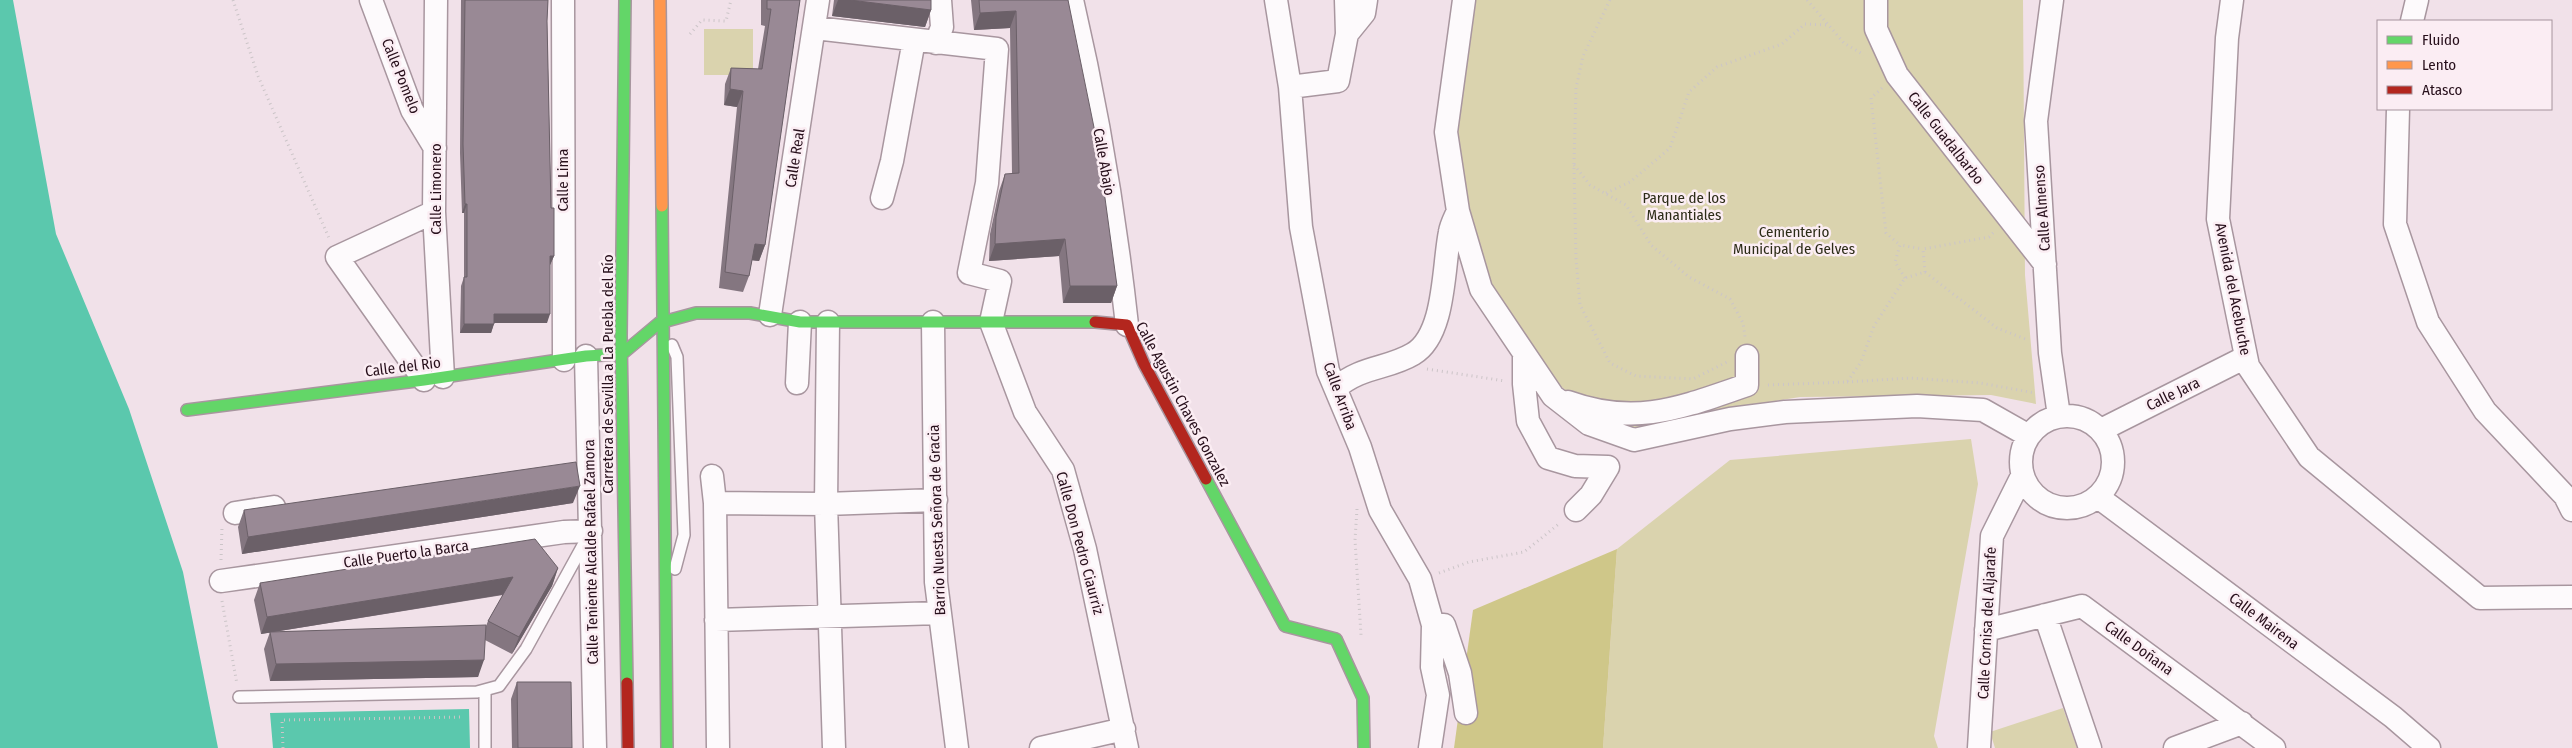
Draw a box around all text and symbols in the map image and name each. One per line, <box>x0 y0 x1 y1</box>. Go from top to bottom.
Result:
legend <box>2377 20 2552 110</box>
text: Fluido <box>2422 31 2460 49</box>
street label: Calle Pomelo <box>378 36 424 116</box>
text: Lento <box>2422 56 2456 74</box>
text: Atasco <box>2422 81 2462 99</box>
street label: Calle Guadalbarbo <box>1904 88 1988 188</box>
street label: Calle Real <box>781 127 809 189</box>
street label: Calle Abajo <box>1089 127 1119 197</box>
street label: Calle Limonero <box>427 143 445 235</box>
street label: Calle Lima <box>554 149 572 211</box>
street label: Calle Almenso <box>2030 164 2054 252</box>
park label: Parque de los Manantiales <box>1642 189 1726 224</box>
street label: Avenida del Acebuche <box>2211 221 2255 357</box>
park label: Cementerio Municipal de Gelves <box>1733 223 1855 258</box>
street label: Carretera de Sevilla a La Puebla del Río <box>599 254 617 494</box>
street label: Calle Agustin Chaves Gonzalez <box>1132 319 1234 489</box>
street label: Calle del Rio <box>364 353 442 381</box>
street label: Calle Arriba <box>1319 360 1361 432</box>
street label: Calle Jara <box>2143 373 2203 415</box>
street label: Barrio Nuesta Señora de Gracia <box>925 424 949 616</box>
street label: Calle Teniente Alcalde Rafael Zamora <box>580 439 602 665</box>
street label: Calle Don Pedro Ciaurriz <box>1052 470 1108 617</box>
street label: Calle Puerto la Barca <box>342 536 470 572</box>
street label: Calle Cornisa del Aljarafe <box>1974 546 2000 700</box>
street label: Calle Mairena <box>2226 589 2302 653</box>
street label: Calle Doñana <box>2101 617 2177 679</box>

